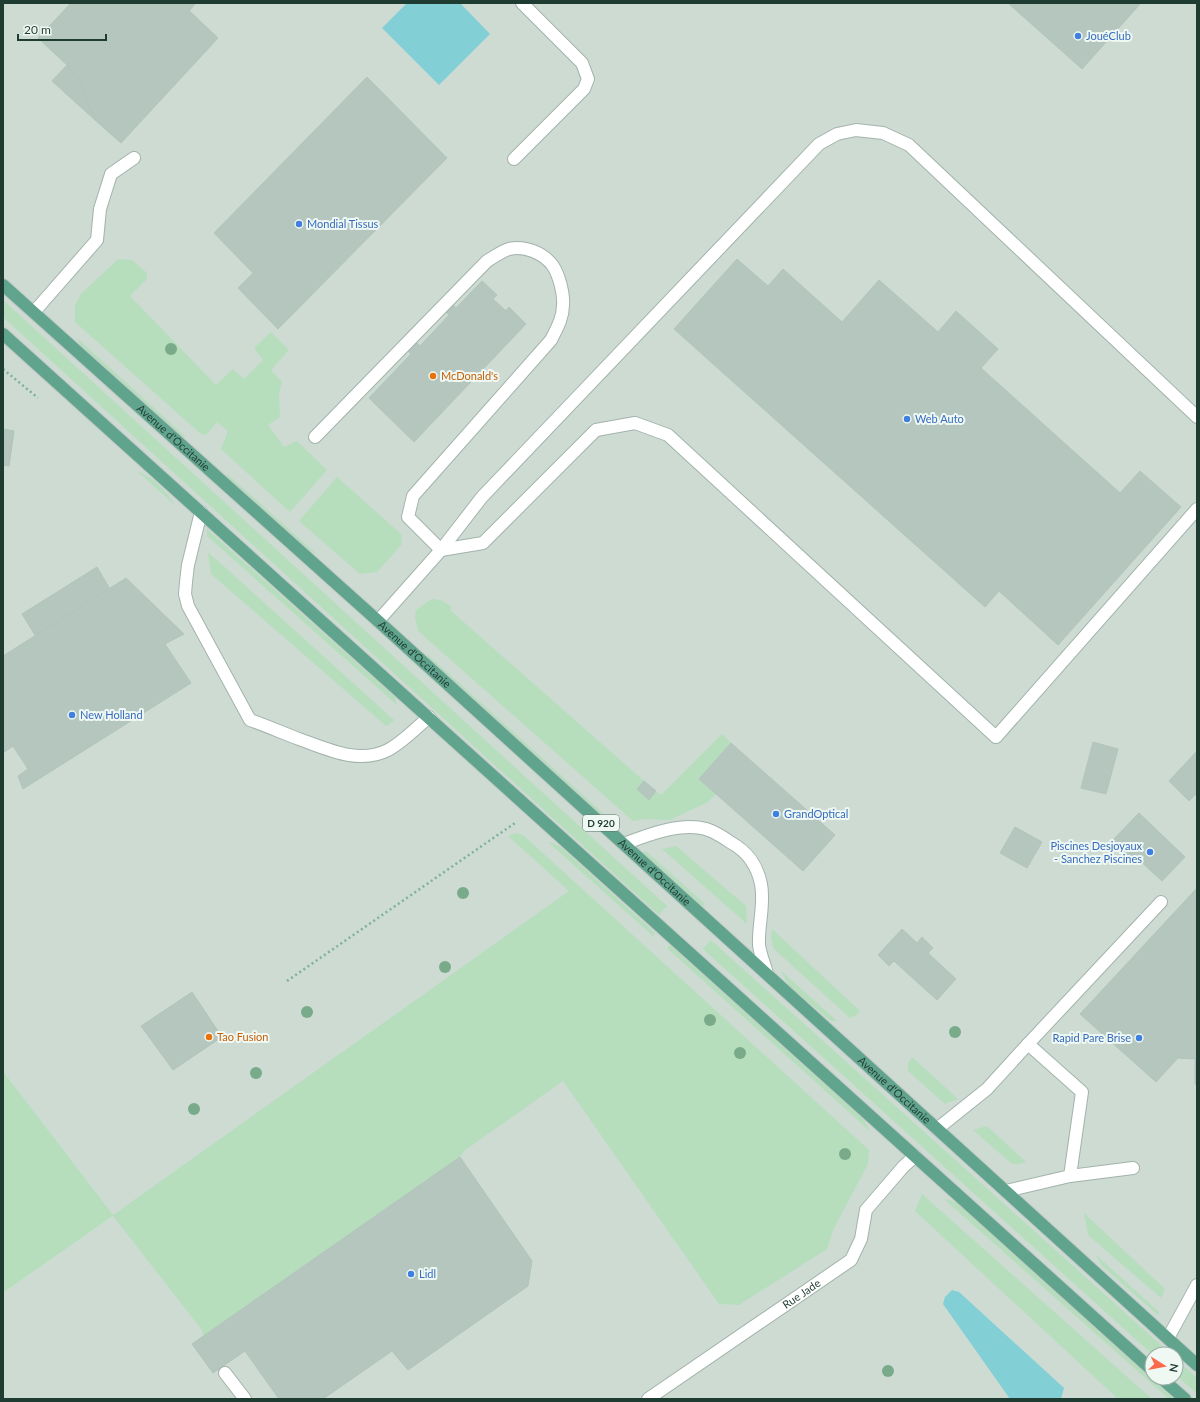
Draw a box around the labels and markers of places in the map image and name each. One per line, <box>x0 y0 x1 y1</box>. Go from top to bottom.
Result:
place label: JouéClub <box>1086 29 1131 42</box>
marker: JouéClub <box>1073 31 1083 41</box>
place label: Mondial Tissus <box>307 217 379 230</box>
marker: Mondial Tissus <box>294 219 304 229</box>
place label: McDonald's <box>441 369 498 382</box>
marker: McDonald's <box>428 371 438 381</box>
place label: Web Auto <box>915 412 964 425</box>
marker: Web Auto <box>902 414 912 424</box>
place label: New Holland <box>80 708 143 721</box>
marker: New Holland <box>67 710 77 720</box>
place label: GrandOptical <box>784 807 848 820</box>
marker: GrandOptical <box>771 809 781 819</box>
place label: Piscines Desjoyaux - Sanchez Piscines <box>1050 839 1143 865</box>
marker: Piscines Desjoyaux - Sanchez Piscines <box>1145 847 1155 857</box>
place label: Tao Fusion <box>217 1030 268 1043</box>
place label: Rapid Pare Brise <box>1052 1031 1131 1044</box>
marker: Tao Fusion <box>204 1032 214 1042</box>
marker: Rapid Pare Brise <box>1134 1033 1144 1043</box>
place label: Lidl <box>419 1267 436 1280</box>
marker: Lidl <box>406 1269 416 1279</box>

